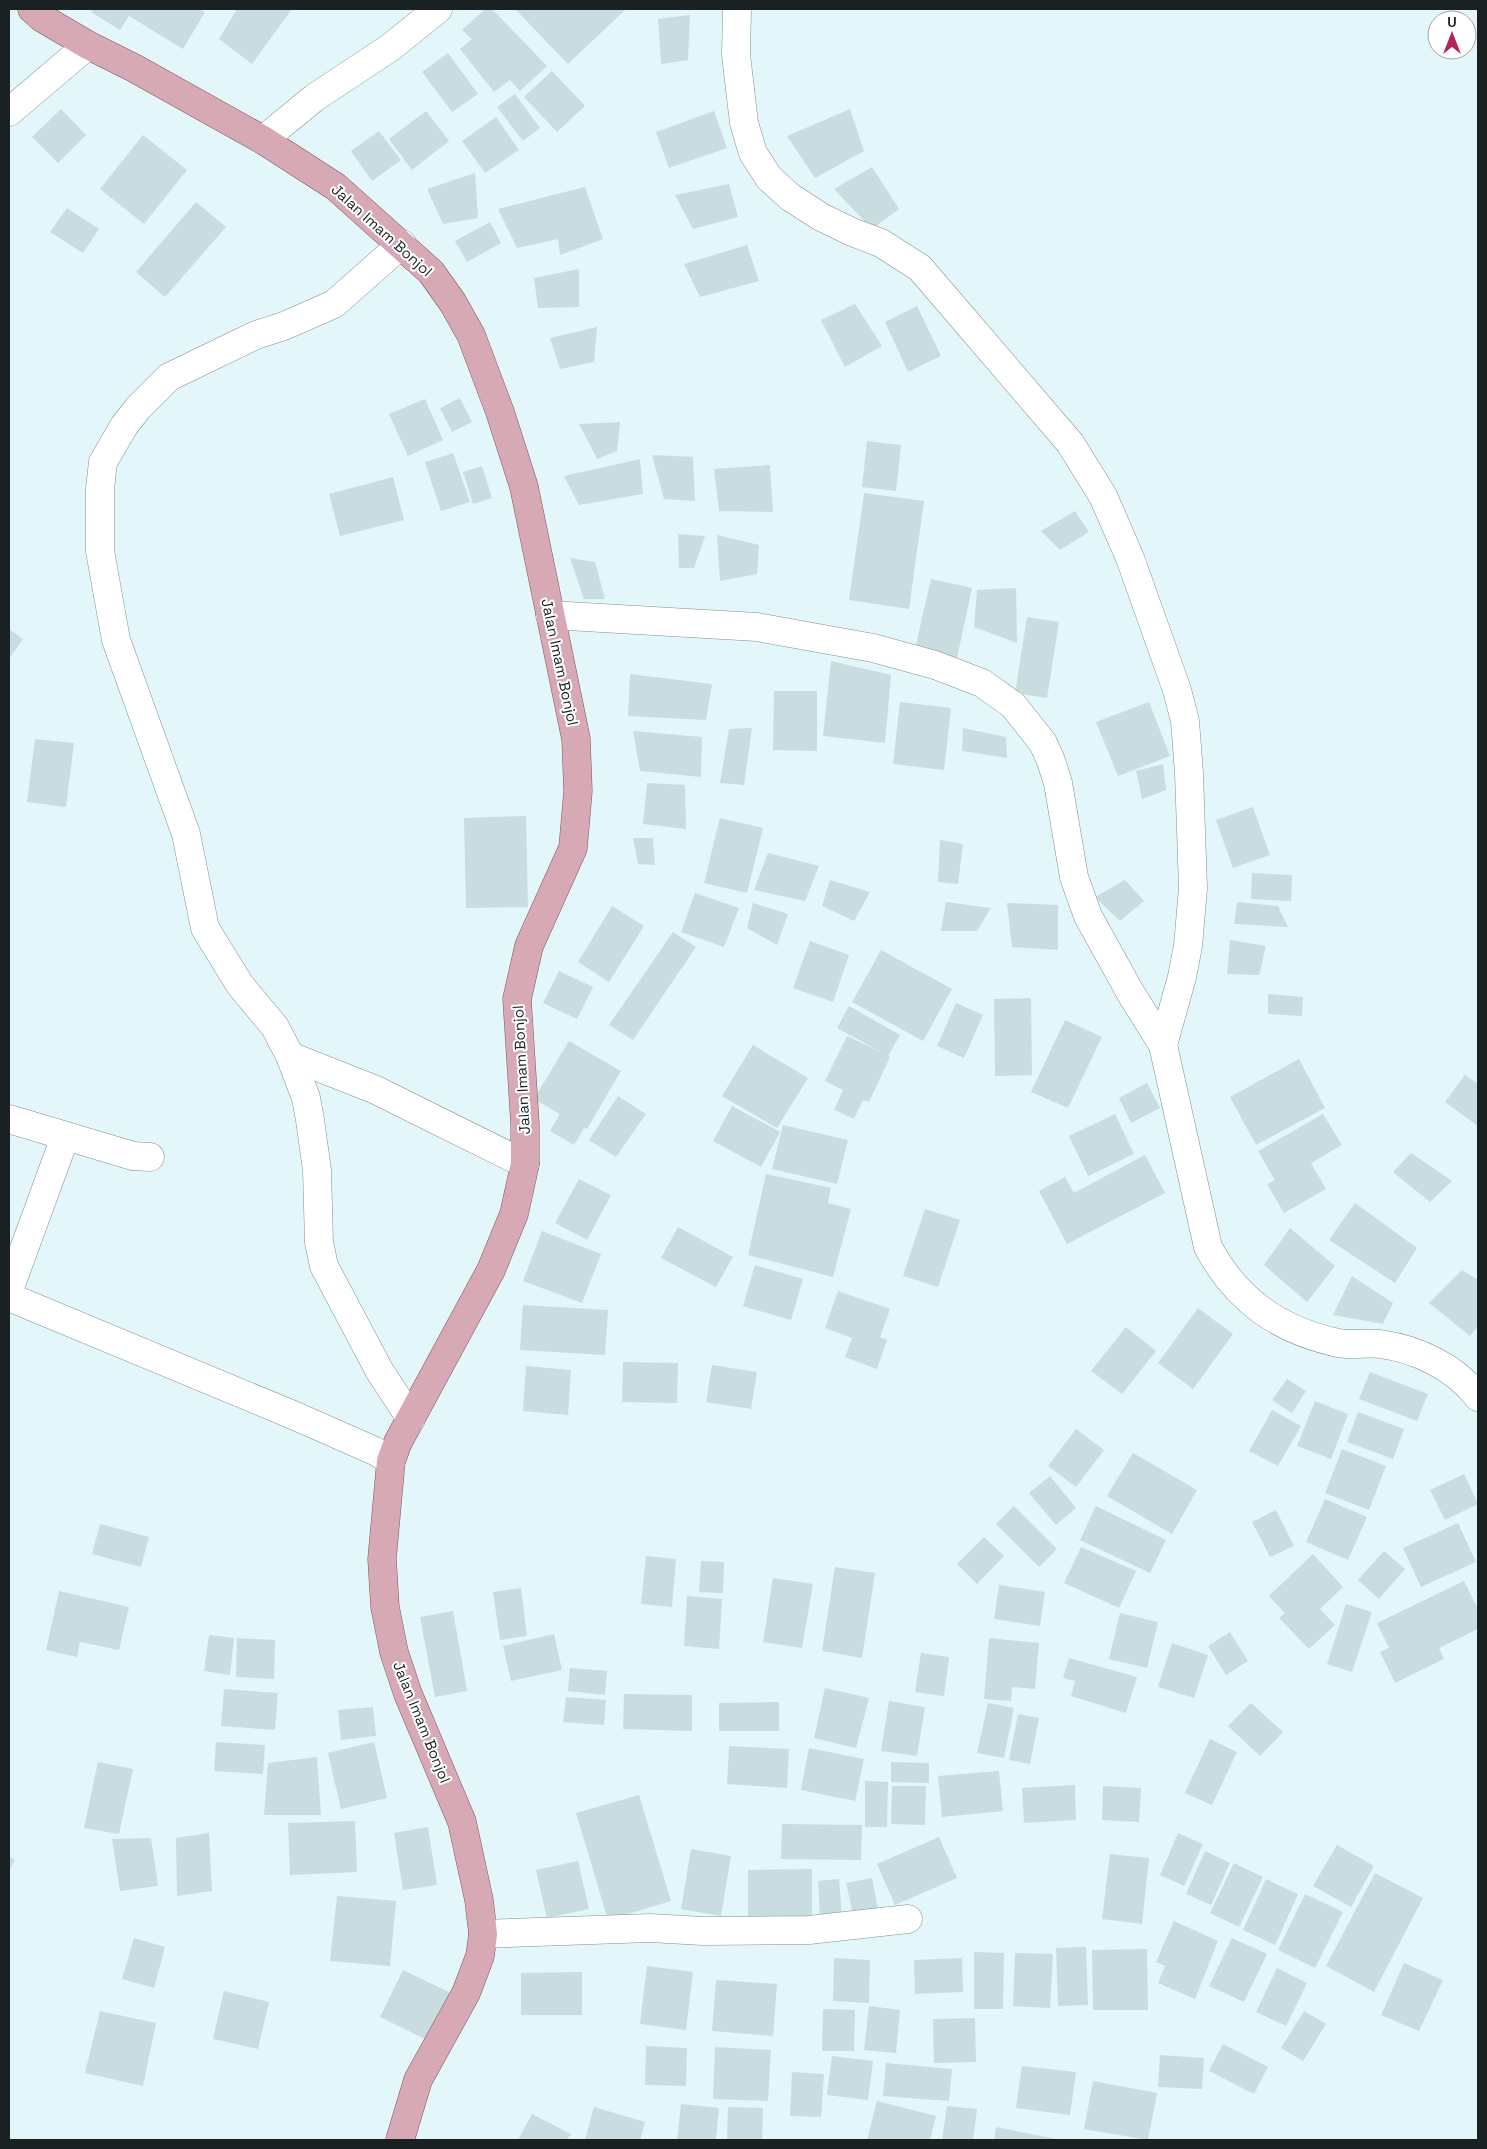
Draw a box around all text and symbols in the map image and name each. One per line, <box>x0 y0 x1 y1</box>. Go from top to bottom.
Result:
north arrow <box>1427 10 1477 60</box>
text: U <box>1447 13 1457 31</box>
street label: Jalan Imam Bonjol <box>328 180 436 280</box>
street label: Jalan Imam Bonjol <box>537 597 583 727</box>
street label: Jalan Imam Bonjol <box>508 1005 534 1135</box>
street label: Jalan Imam Bonjol <box>389 1658 455 1786</box>

